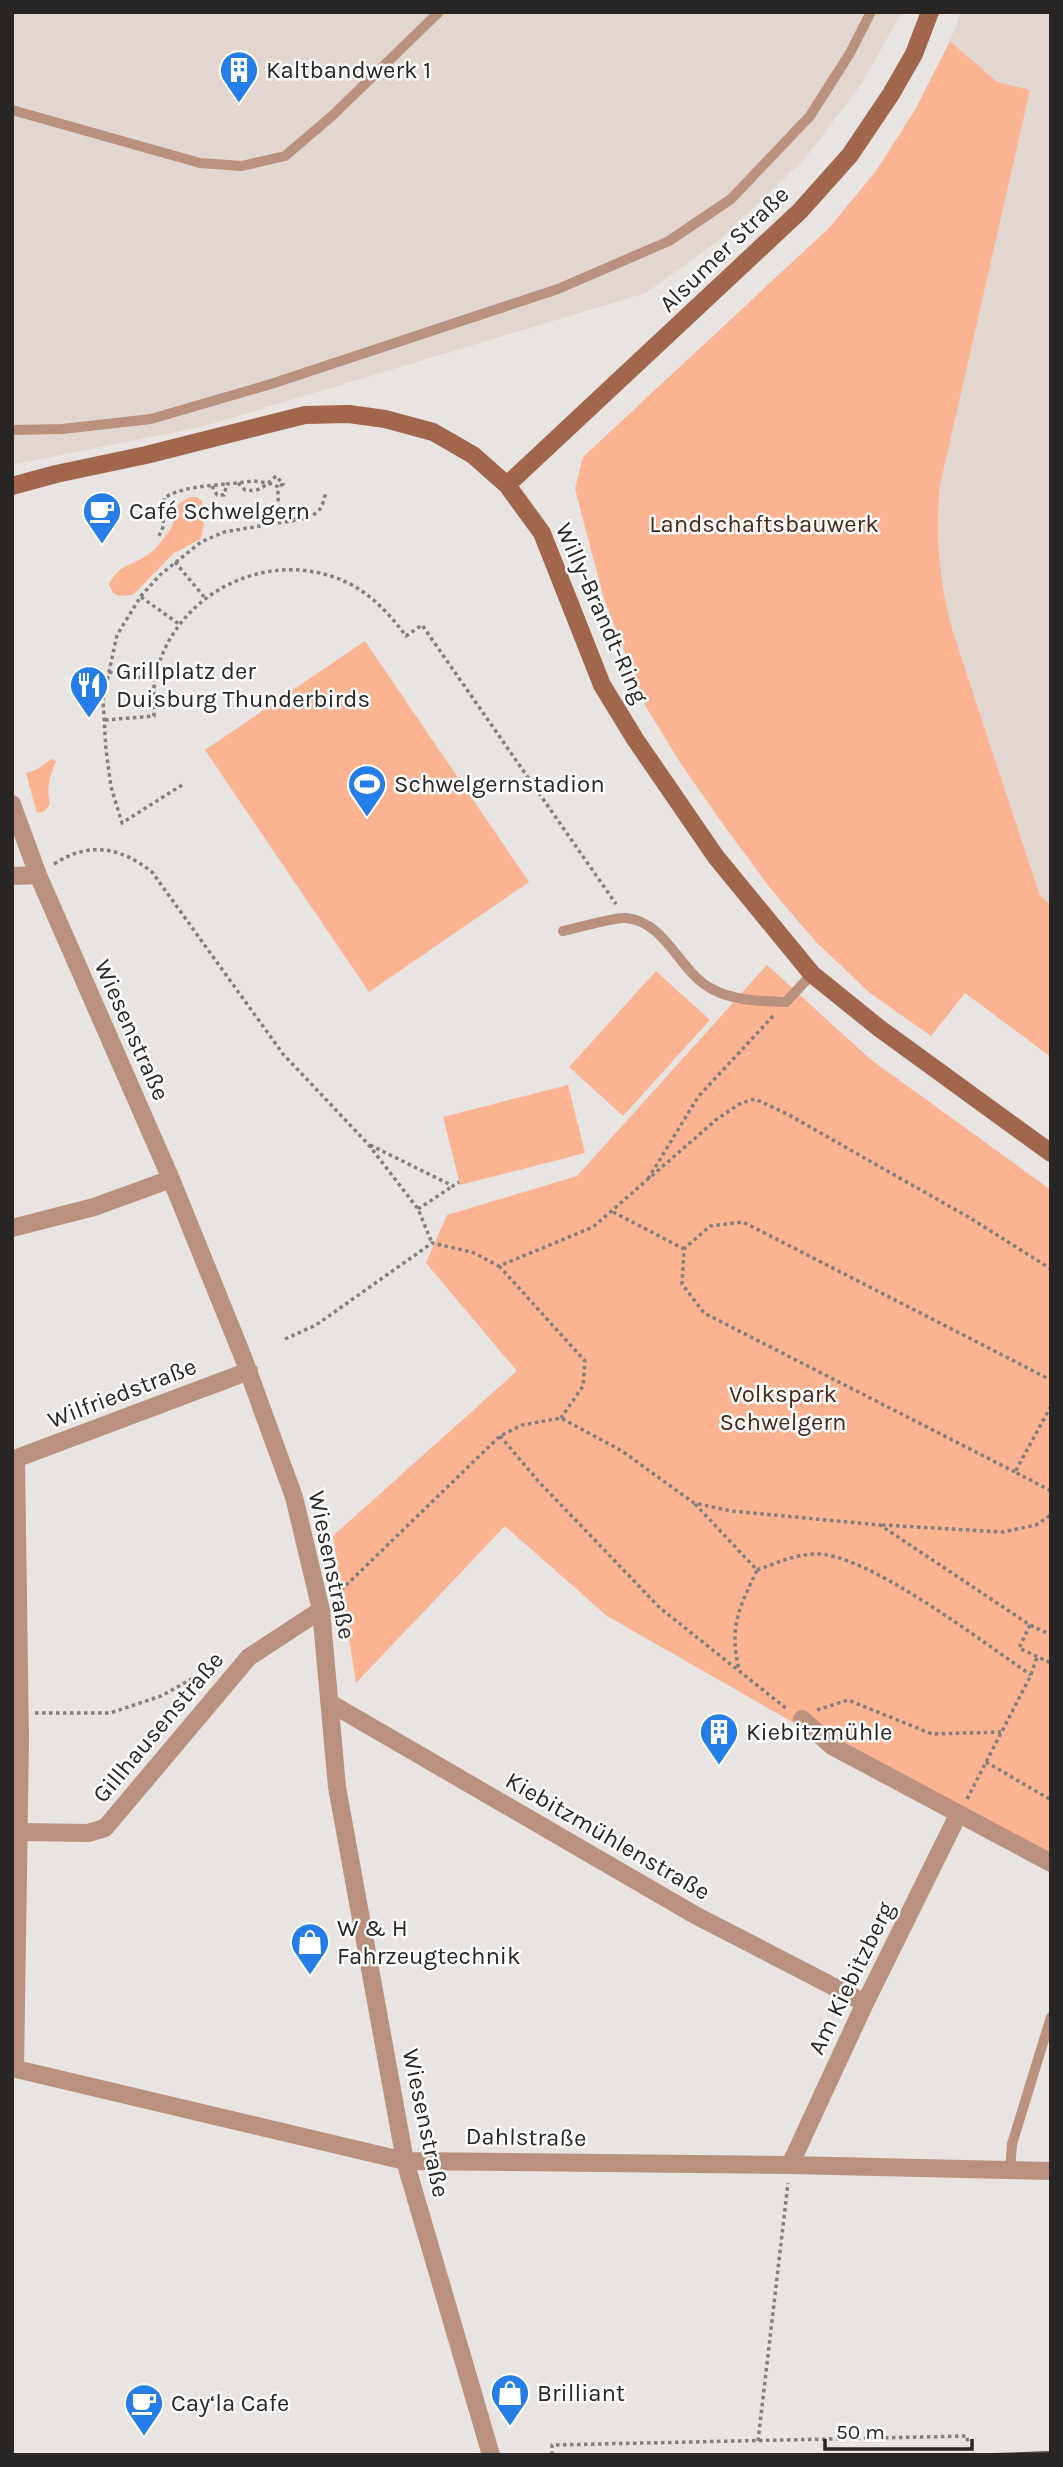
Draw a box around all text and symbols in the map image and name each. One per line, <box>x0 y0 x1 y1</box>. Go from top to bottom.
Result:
building icon: Kaltbandwerk 1 <box>218 49 260 104</box>
place label: Kaltbandwerk 1 <box>266 56 431 84</box>
street label: Alsumer Straße <box>653 180 795 318</box>
cafe icon: Café Schwelgern <box>81 490 123 545</box>
place label: Café Schwelgern <box>129 497 310 525</box>
park label: Landschaftsbauwerk <box>649 510 879 538</box>
street label: Willy-Brandt-Ring <box>550 519 654 708</box>
place label: Grillplatz der Duisburg Thunderbirds <box>116 657 370 713</box>
restaurant icon: Grillplatz der Duisburg Thunderbirds <box>68 664 110 719</box>
sports icon: Schwelgernstadion <box>346 763 388 818</box>
place label: Schwelgernstadion <box>394 770 605 798</box>
street label: Wiesenstraße <box>89 955 175 1105</box>
street label: Wilfriedstraße <box>44 1352 200 1434</box>
park label: Volkspark Schwelgern <box>720 1380 846 1436</box>
street label: Wiesenstraße <box>303 1488 361 1642</box>
street label: Gillhausenstraße <box>87 1646 229 1808</box>
building icon: Kiebitzmühle <box>698 1711 740 1766</box>
place label: Kiebitzmühle <box>746 1718 892 1746</box>
street label: Kiebitzmühlenstraße <box>501 1766 715 1906</box>
street label: Am Kiebitzberg <box>802 1897 900 2059</box>
place label: W & H Fahrzeugtechnik <box>337 1914 521 1970</box>
shop icon: W & H Fahrzeugtechnik <box>289 1921 331 1976</box>
street label: Wiesenstraße <box>397 2046 455 2200</box>
street label: Dahlstraße <box>465 2122 587 2152</box>
shop icon: Brilliant <box>489 2372 531 2427</box>
place label: Brilliant <box>537 2379 625 2407</box>
cafe icon: Cay‘la Cafe <box>123 2382 165 2437</box>
place label: Cay‘la Cafe <box>171 2389 289 2417</box>
scale bar <box>825 2408 972 2452</box>
text: 50 m <box>836 2420 885 2444</box>

